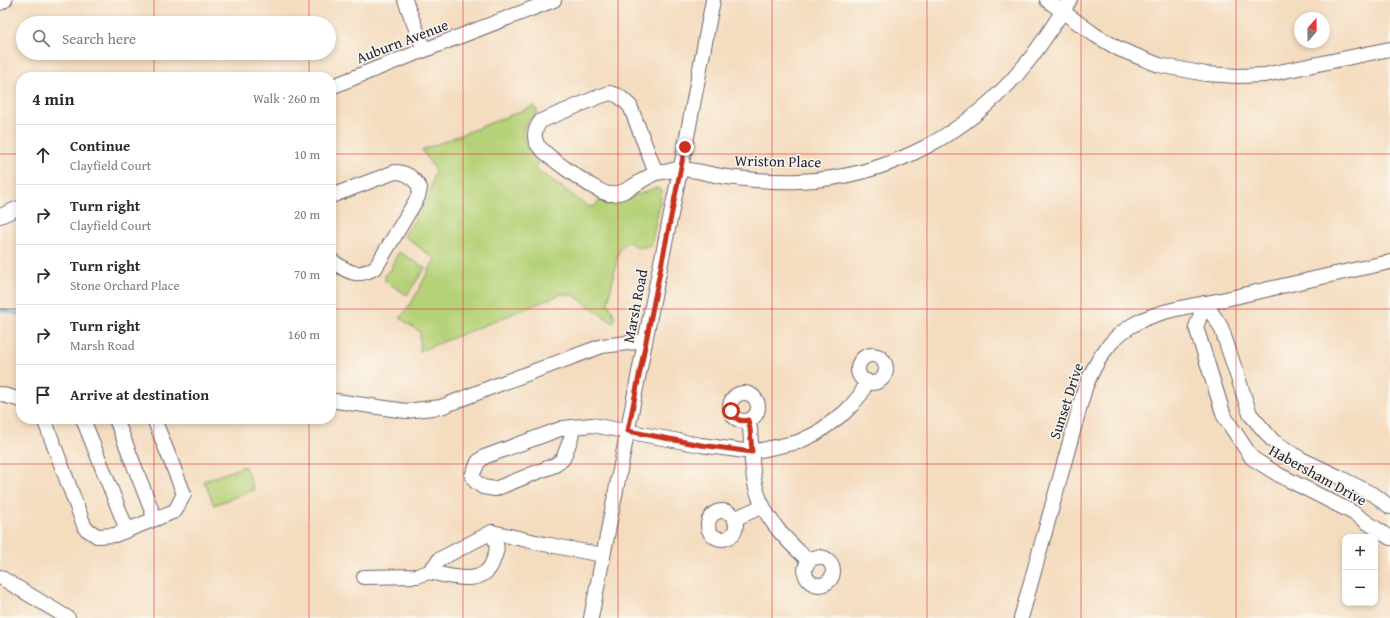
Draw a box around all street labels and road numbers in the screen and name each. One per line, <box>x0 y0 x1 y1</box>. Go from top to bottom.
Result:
street label: Auburn Avenue <box>353 14 451 68</box>
street label: Wriston Place <box>734 150 822 172</box>
street label: Marsh Road <box>618 267 652 345</box>
street label: Sunset Drive <box>1044 360 1088 442</box>
street label: Habersham Drive <box>1265 439 1371 511</box>

